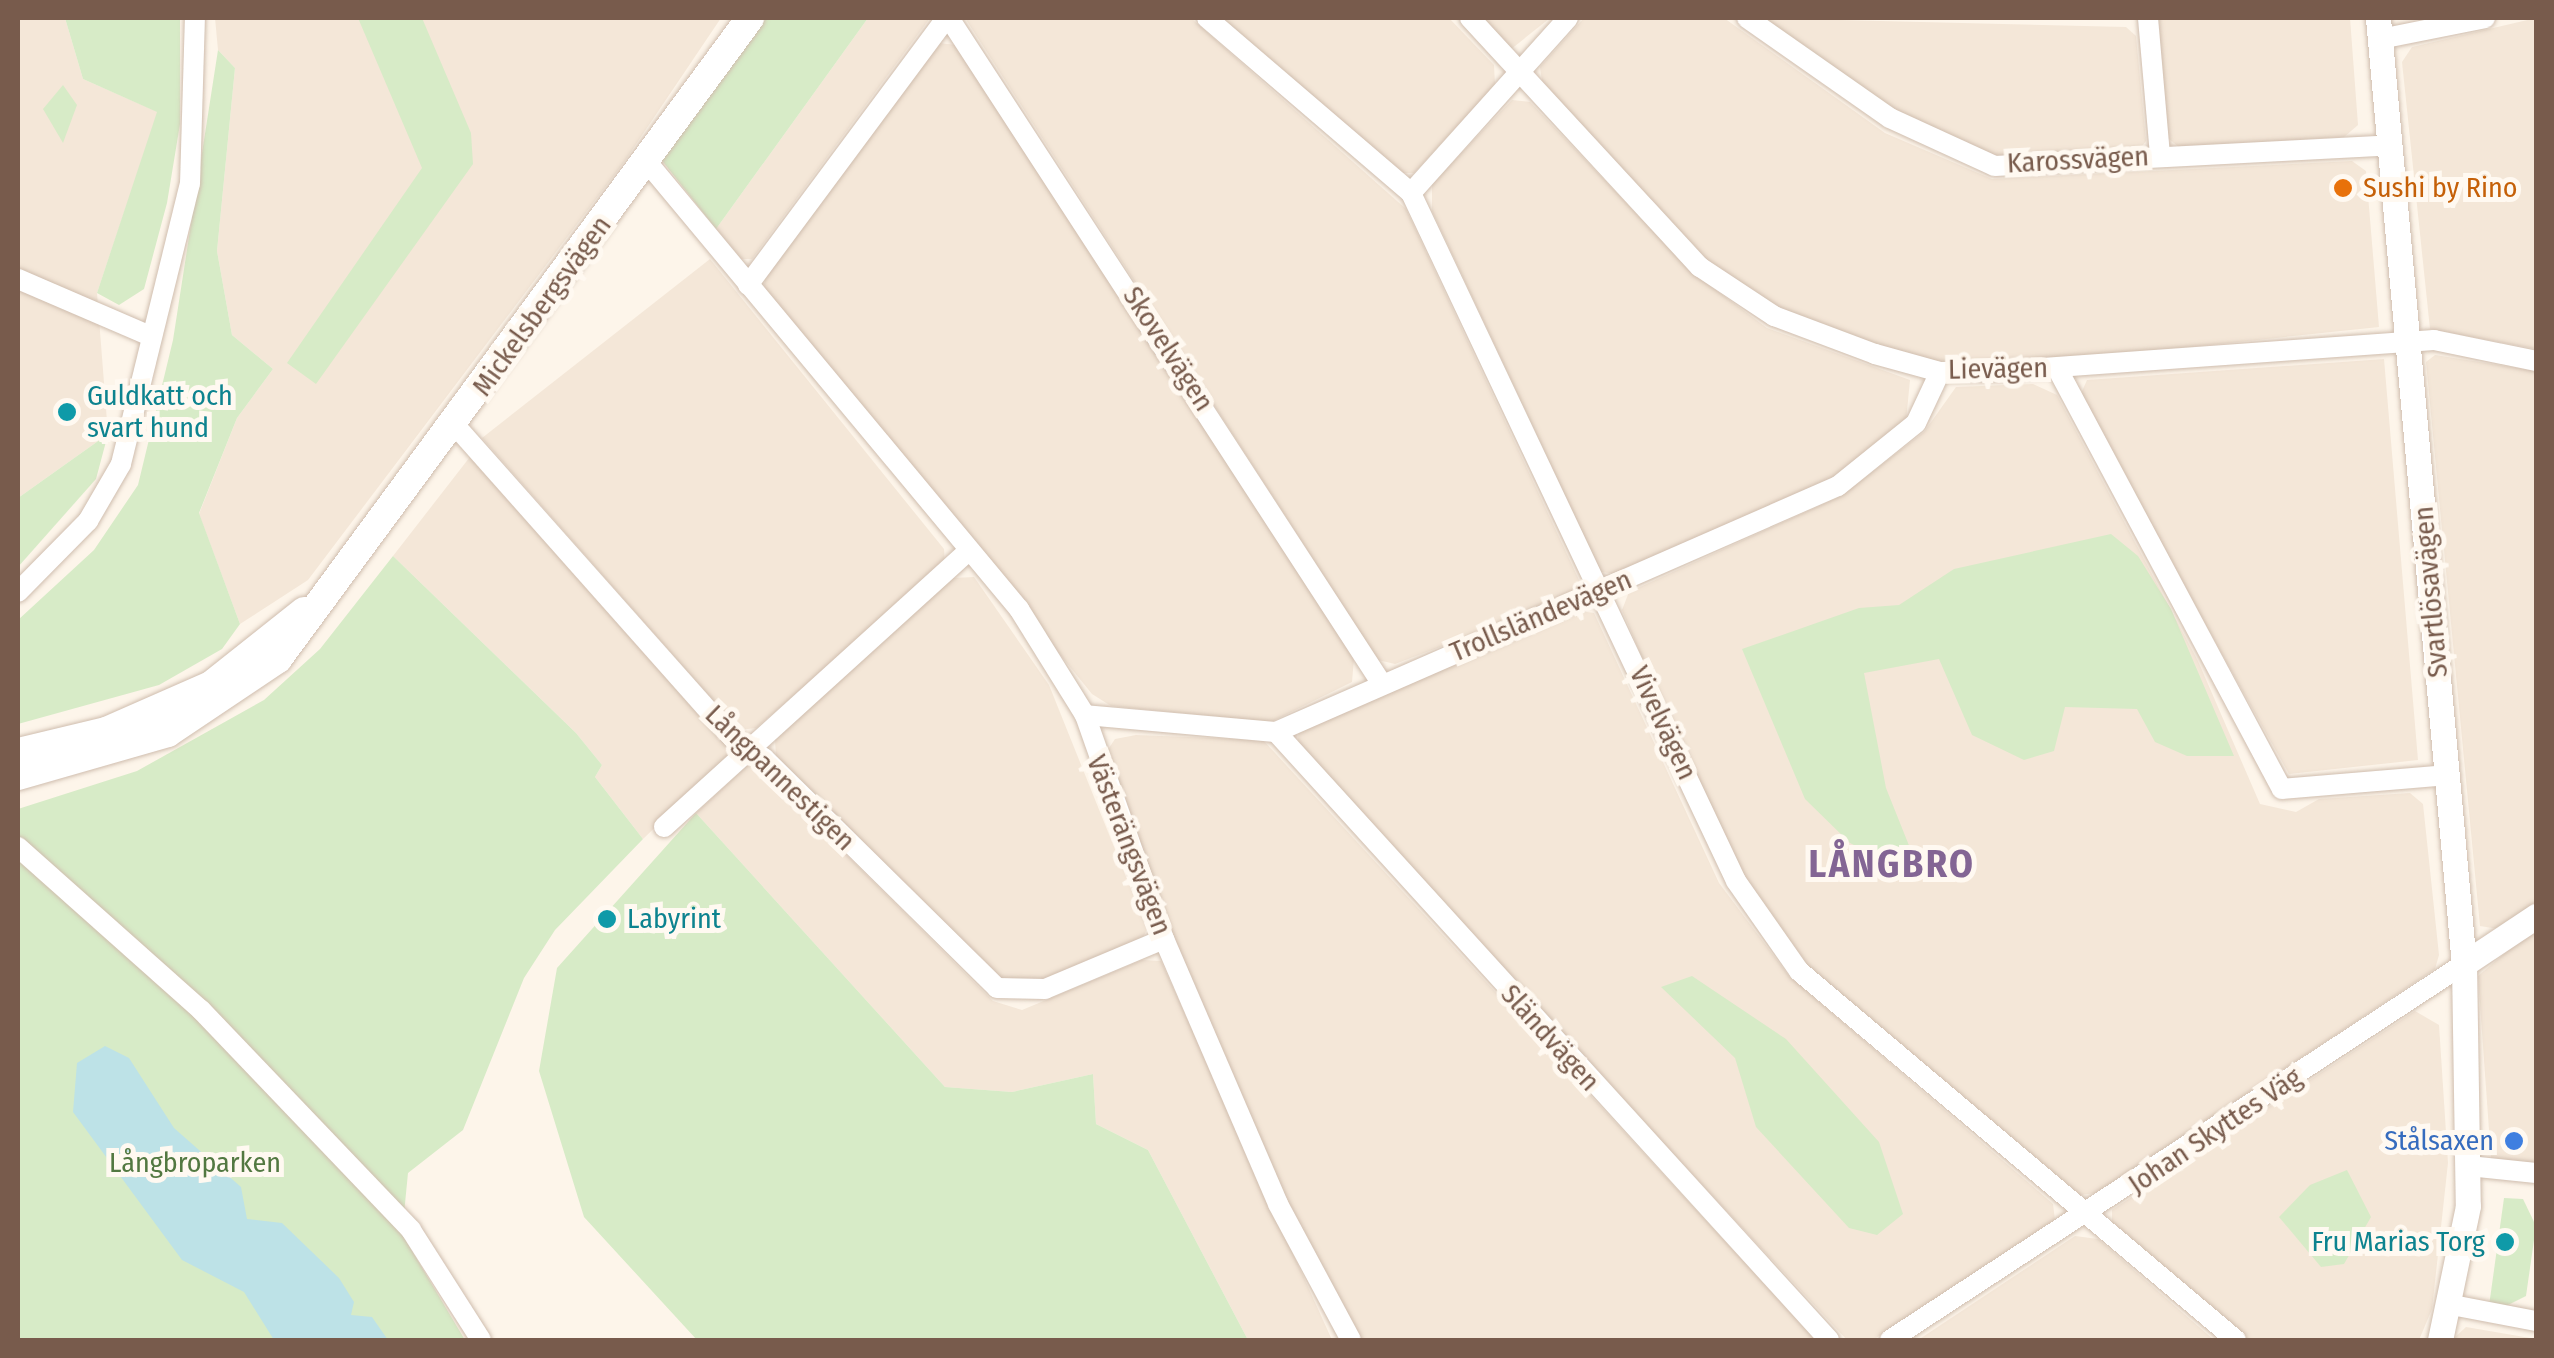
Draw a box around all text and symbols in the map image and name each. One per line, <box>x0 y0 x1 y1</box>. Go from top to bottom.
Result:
street label: Karossvägen <box>2006 140 2150 180</box>
place label: Sushi by Rino <box>2363 171 2518 205</box>
marker: Sushi by Rino <box>2332 177 2354 199</box>
street label: Mickelsbergsvägen <box>465 209 619 403</box>
street label: Skovelvägen <box>1115 281 1221 417</box>
street label: Lievägen <box>1948 351 2048 387</box>
place label: Guldkatt och svart hund <box>87 379 233 445</box>
marker: Guldkatt och svart hund <box>56 401 78 423</box>
street label: Svartlösavägen <box>2407 505 2455 679</box>
street label: Trollsländevägen <box>1445 563 1637 669</box>
street label: Vivelvägen <box>1622 661 1704 785</box>
street label: Långpannestigen <box>698 698 862 858</box>
street label: Västerängsvägen <box>1079 750 1179 940</box>
district label: LÅNGBRO <box>1808 842 1976 888</box>
place label: Labyrint <box>627 902 721 936</box>
marker: Labyrint <box>596 908 618 930</box>
street label: Sländvägen <box>1494 978 1606 1098</box>
street label: Johan Skyttes Väg <box>2122 1061 2308 1201</box>
place label: Stålsaxen <box>2384 1124 2494 1158</box>
marker: Stålsaxen <box>2503 1130 2525 1152</box>
park label: Långbroparken <box>109 1146 281 1180</box>
place label: Fru Marias Torg <box>2312 1225 2485 1259</box>
marker: Fru Marias Torg <box>2494 1231 2516 1253</box>

